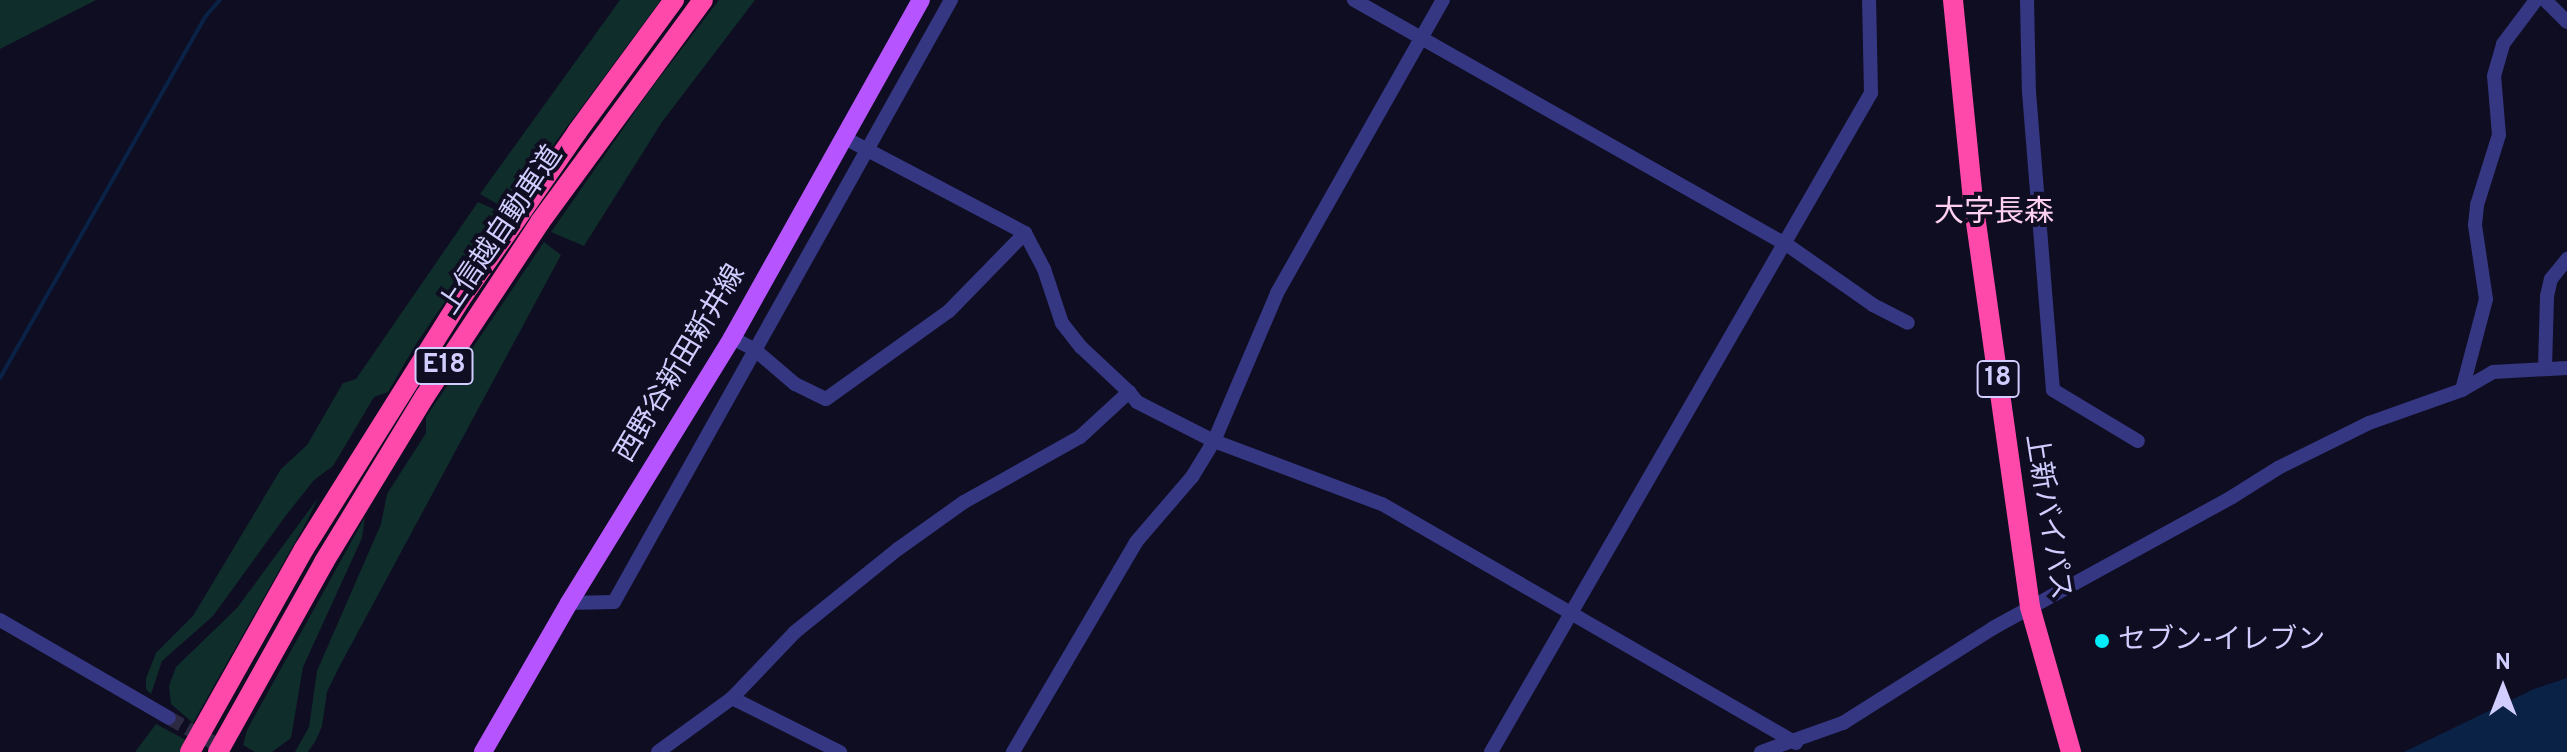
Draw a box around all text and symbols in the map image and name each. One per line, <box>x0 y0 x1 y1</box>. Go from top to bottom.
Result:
street label: 上信越自動車道 <box>433 140 571 322</box>
district label: 大字長森 <box>1934 196 2054 232</box>
street label: 西野谷新田新井線 <box>609 259 753 469</box>
road number: E18 <box>414 344 474 388</box>
road number: 18 <box>1976 357 2020 401</box>
street label: 上新バイパス <box>2017 431 2077 603</box>
place label: セブン-イレブン <box>2118 624 2325 658</box>
marker: セブン-イレブン <box>2093 632 2111 650</box>
north arrow <box>2463 648 2543 728</box>
text: N <box>2495 650 2511 677</box>

